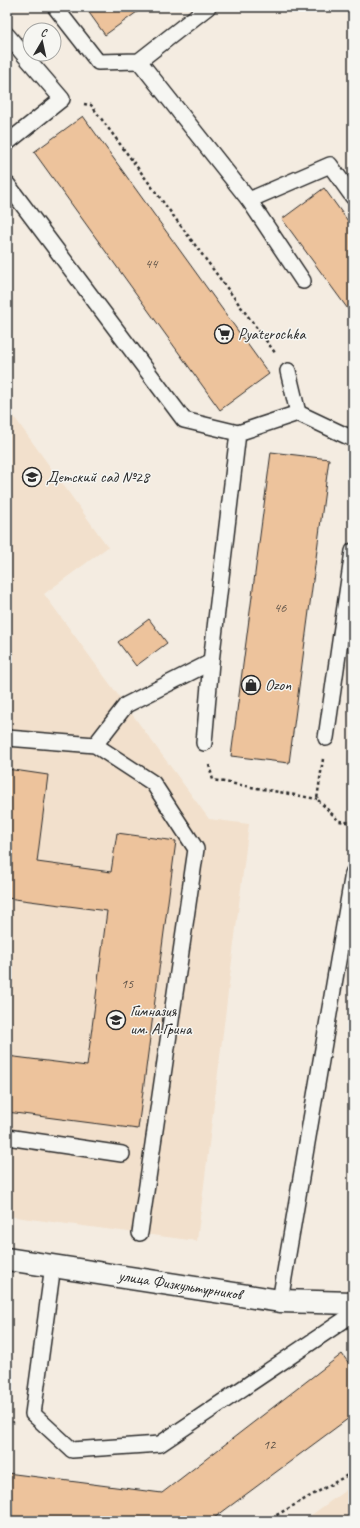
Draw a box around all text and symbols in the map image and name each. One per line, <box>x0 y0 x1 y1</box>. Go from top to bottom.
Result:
north arrow <box>22 22 62 62</box>
text: С <box>40 25 49 40</box>
house number: 44 <box>145 255 159 272</box>
supermarket icon: Pyaterochka <box>213 323 235 345</box>
place label: Pyaterochka <box>238 324 306 344</box>
school or university icon: Детский сад №28 <box>21 466 43 488</box>
place label: Детский сад №28 <box>46 467 151 487</box>
house number: 46 <box>274 599 287 616</box>
shop icon: Ozon <box>240 674 262 696</box>
place label: Ozon <box>265 675 292 695</box>
house number: 15 <box>121 975 134 992</box>
place label: Гимназия им. А.Грина <box>130 1001 193 1039</box>
school or university icon: Гимназия им. А.Грина <box>105 1009 127 1031</box>
street label: улица Физкультурников <box>116 1265 246 1305</box>
house number: 12 <box>263 1436 277 1453</box>

